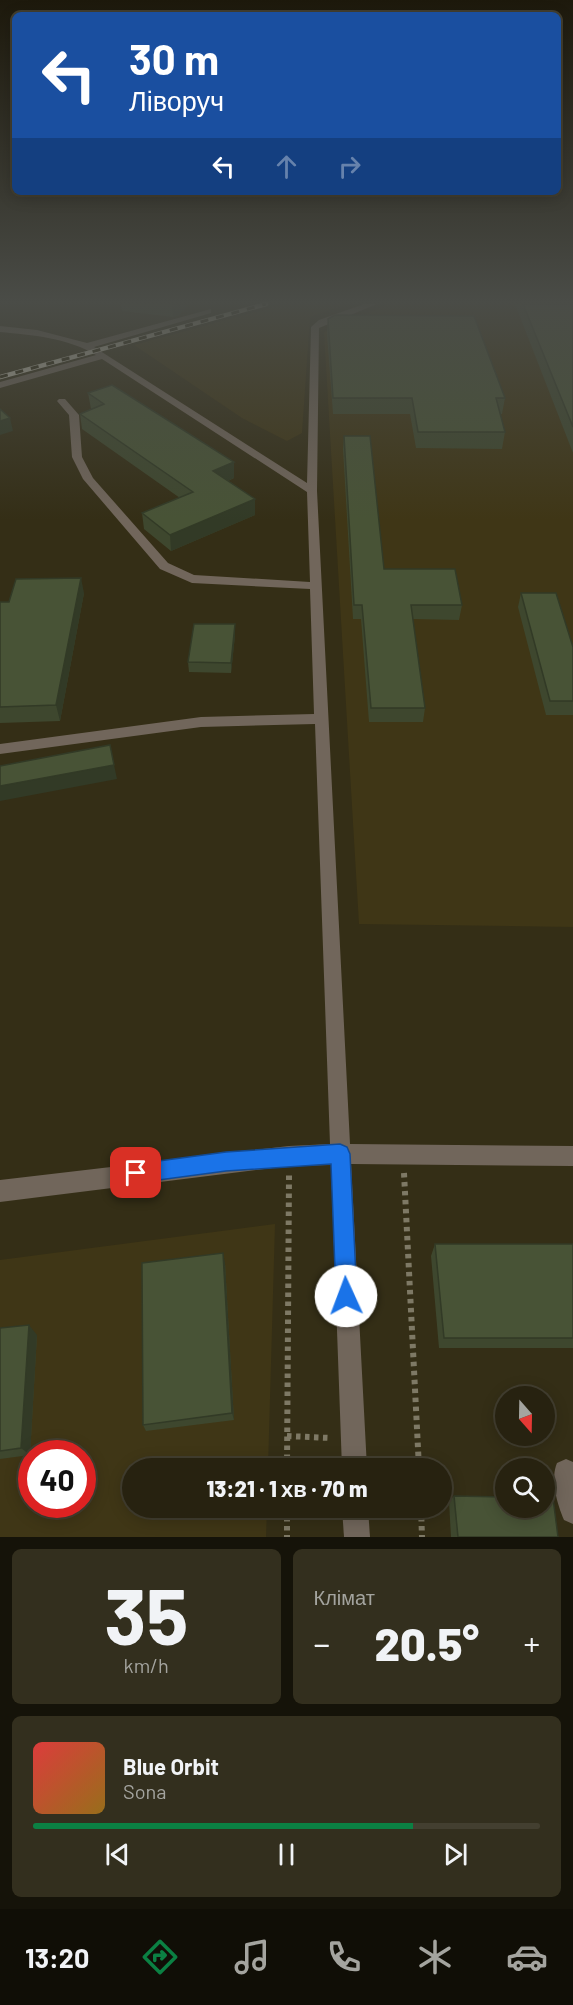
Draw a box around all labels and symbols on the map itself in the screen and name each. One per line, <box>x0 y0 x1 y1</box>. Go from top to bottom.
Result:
pin <box>110 1147 161 1198</box>
position arrow <box>314 1264 378 1328</box>
north arrow <box>495 1386 555 1446</box>
speed limit sign: 40 <box>18 1440 96 1518</box>

